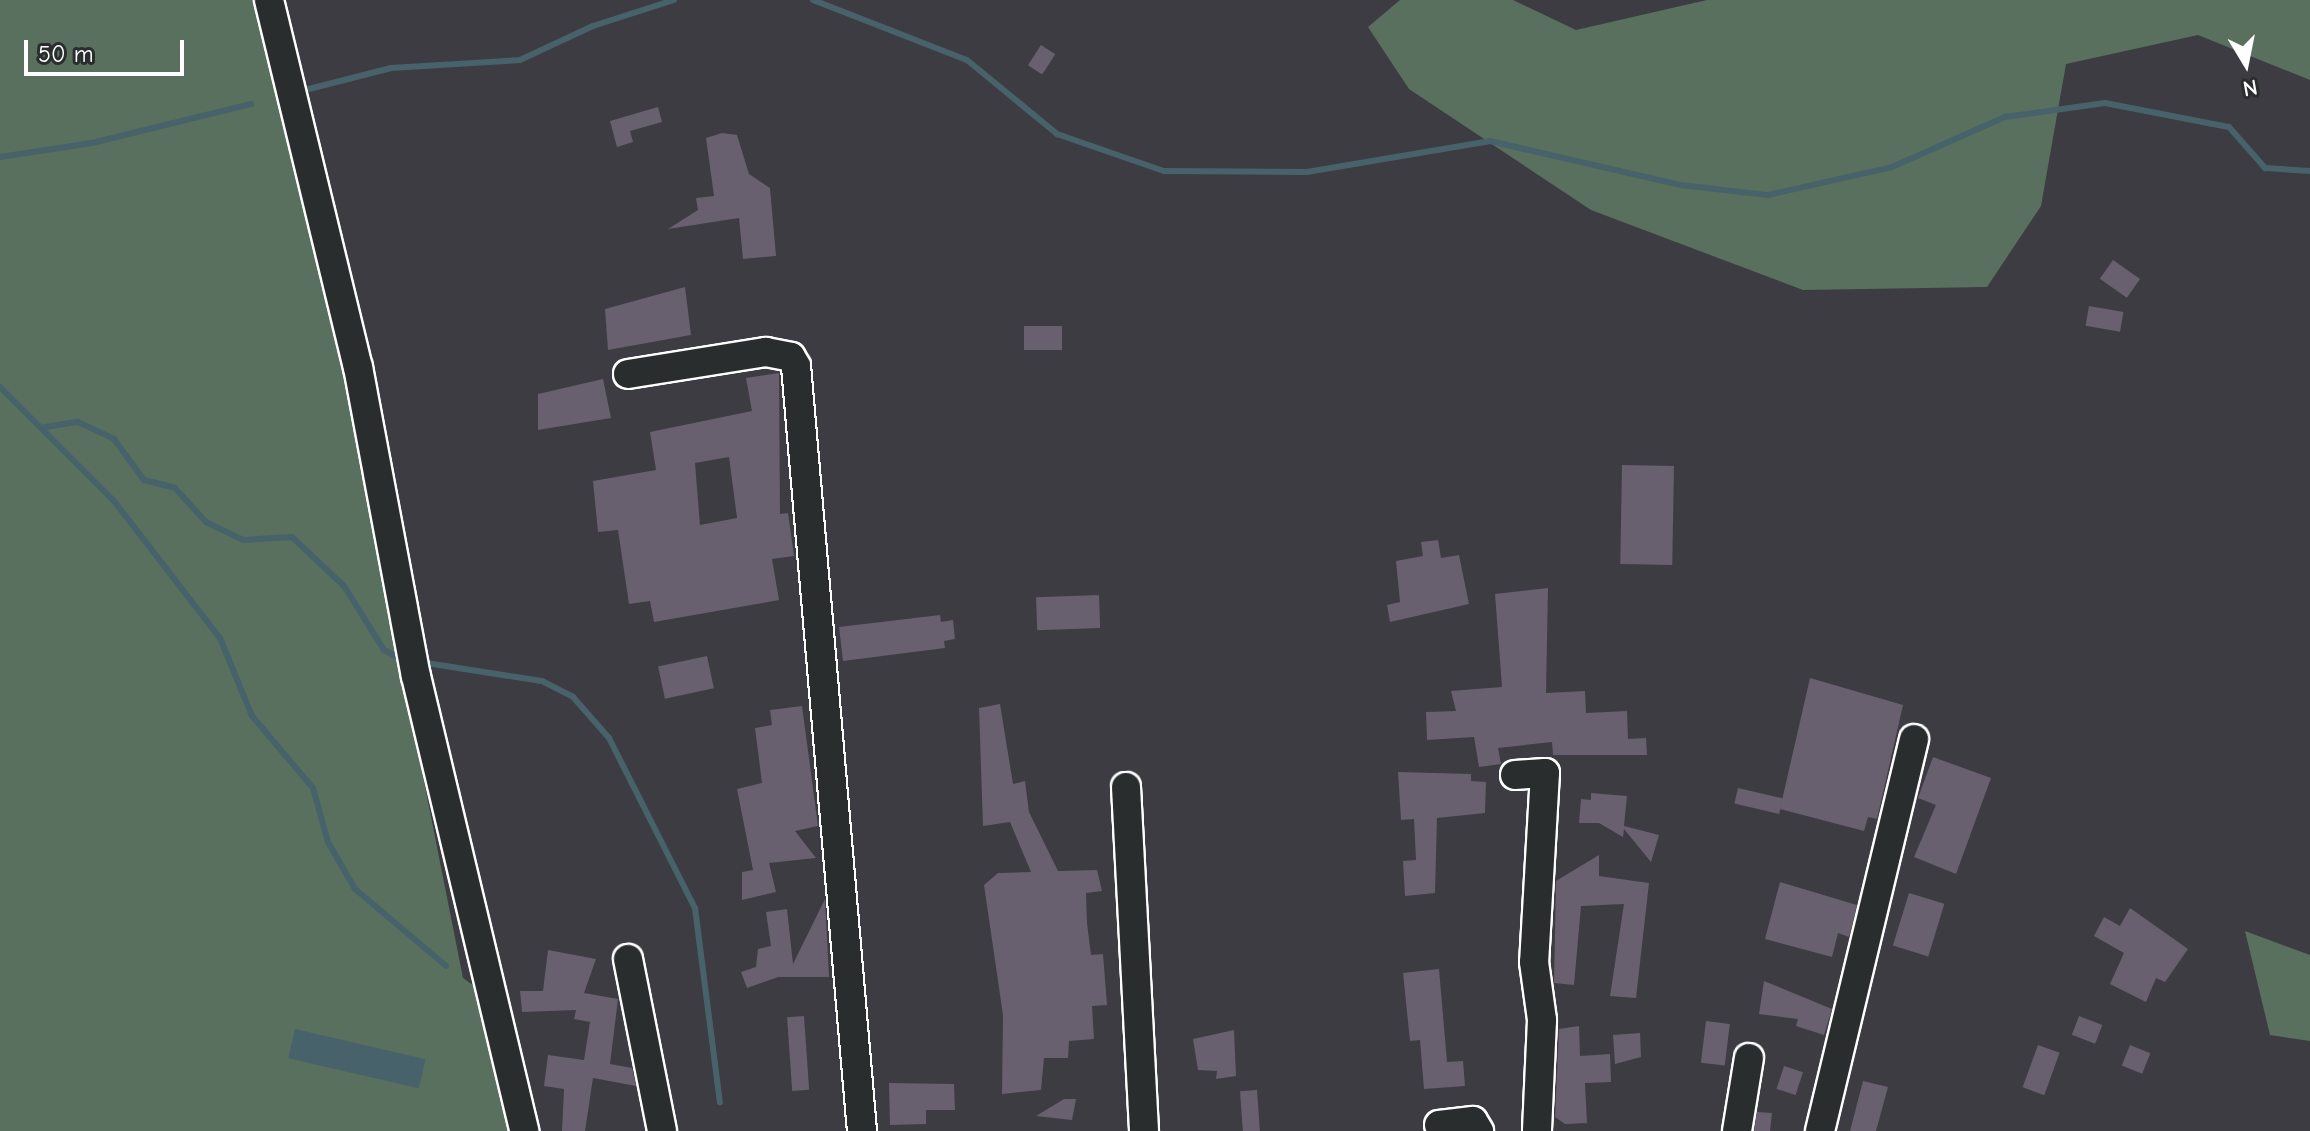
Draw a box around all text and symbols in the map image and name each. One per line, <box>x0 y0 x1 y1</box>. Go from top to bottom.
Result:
scale bar <box>28 24 188 74</box>
north arrow <box>2206 24 2286 104</box>
text: 50 m <box>38 40 94 68</box>
text: N <box>2241 74 2260 102</box>

